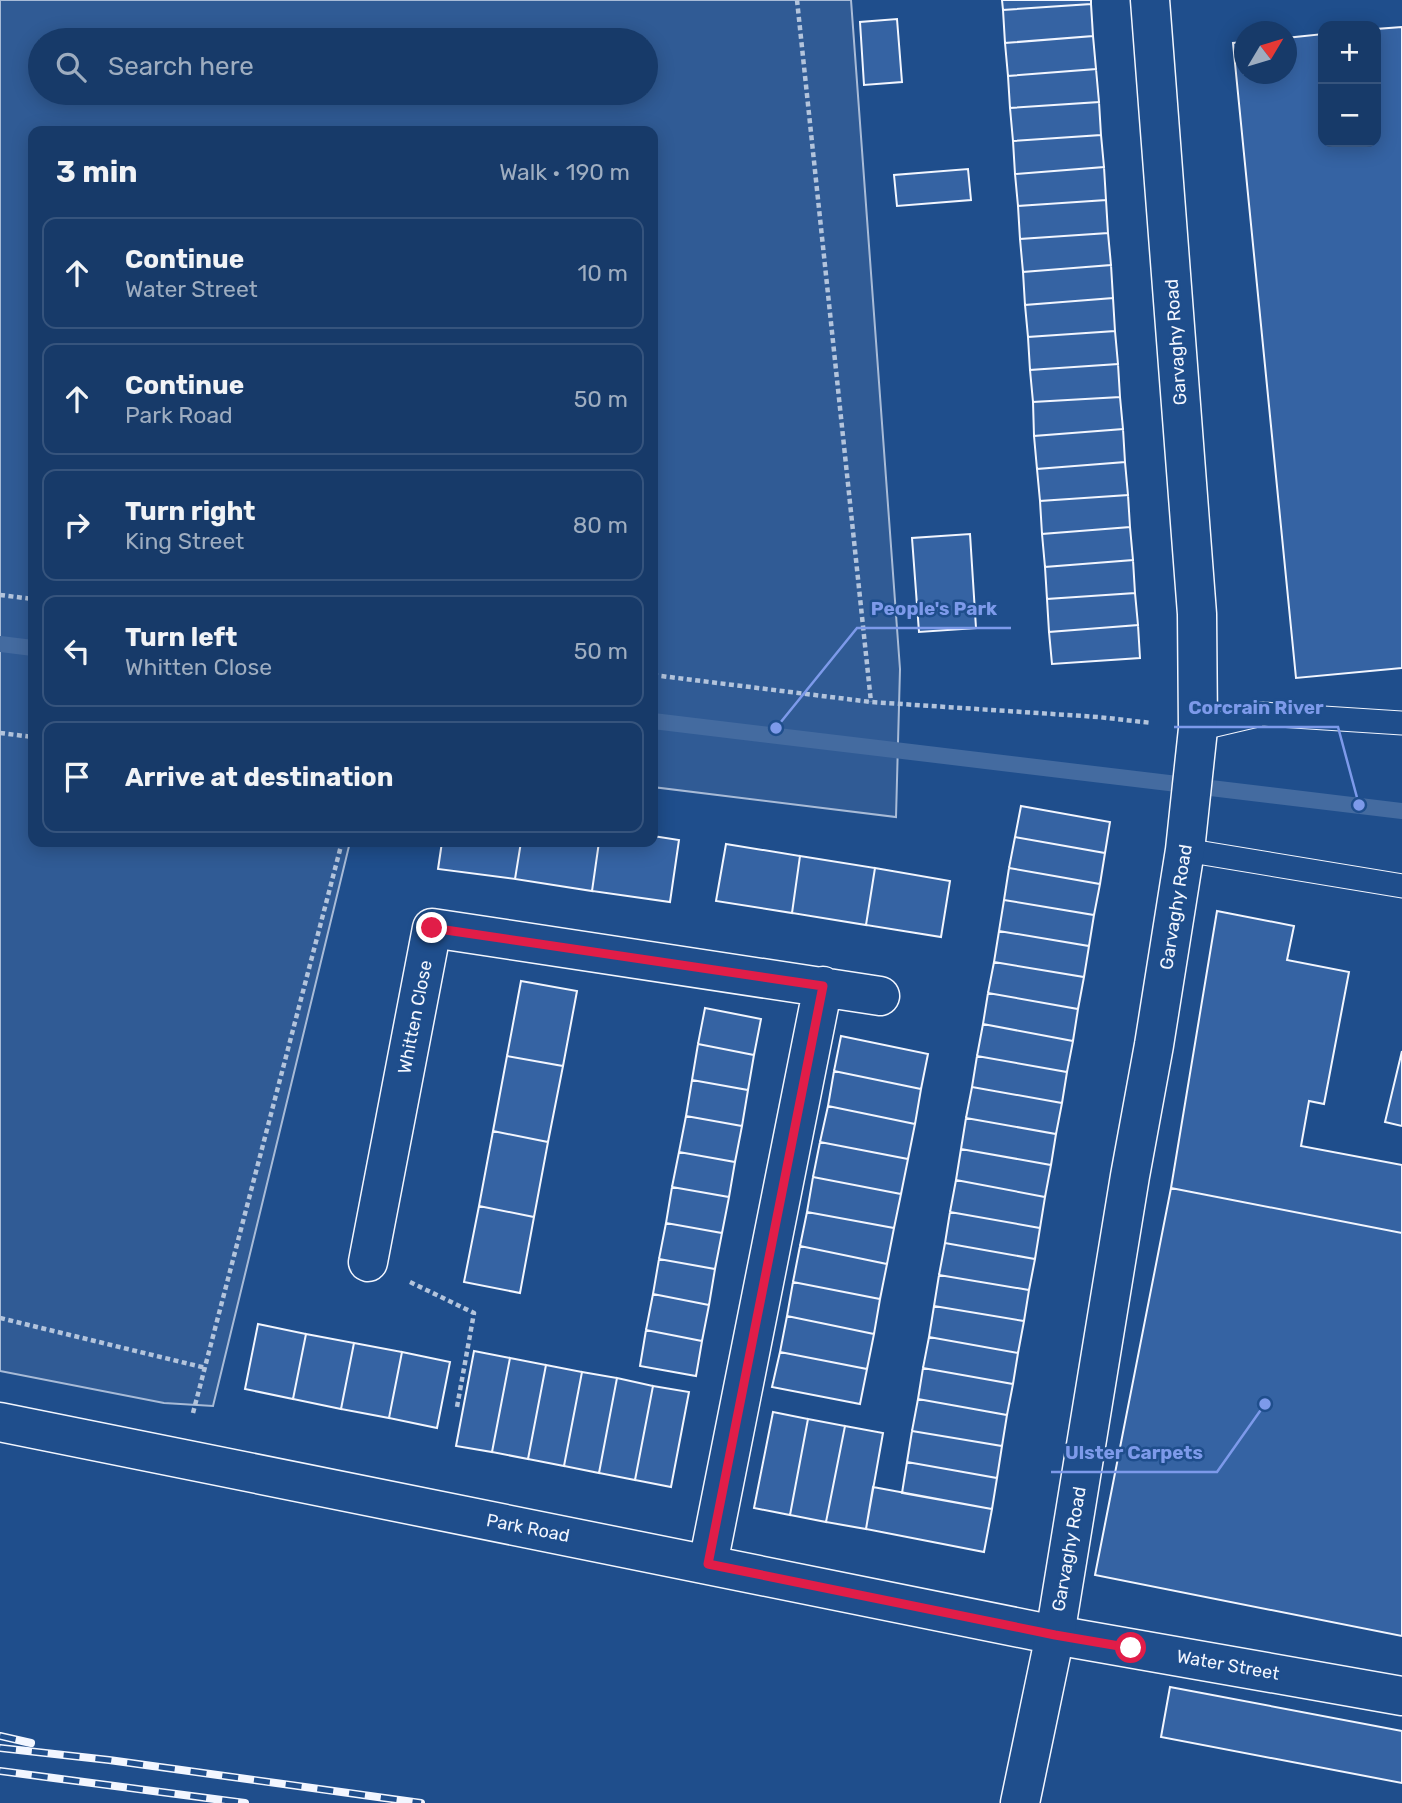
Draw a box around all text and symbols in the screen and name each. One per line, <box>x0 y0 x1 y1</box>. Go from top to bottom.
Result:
north arrow <box>1234 21 1297 84</box>
map controls <box>1318 21 1381 147</box>
button: + <box>1318 21 1381 84</box>
search box <box>28 28 658 105</box>
icon: search <box>52 48 90 86</box>
text: Search here <box>108 51 254 82</box>
button: − <box>1318 84 1381 147</box>
text: 3 min <box>56 154 138 190</box>
text: Walk · 190 m <box>499 158 630 186</box>
text: Continue <box>125 244 244 275</box>
icon: ahead <box>58 254 96 292</box>
text: 10 m <box>577 259 628 287</box>
text: Water Street <box>125 275 258 303</box>
street label: Garvaghy Road <box>1161 278 1191 406</box>
text: Continue <box>125 370 244 401</box>
icon: ahead <box>58 380 96 418</box>
text: 50 m <box>574 385 628 413</box>
text: Park Road <box>125 401 233 429</box>
text: Turn right <box>125 496 255 527</box>
icon: right <box>58 506 96 544</box>
text: 80 m <box>573 511 628 539</box>
text: King Street <box>125 527 244 555</box>
callout: People's Park <box>857 588 1011 628</box>
text: People's Park <box>871 597 997 620</box>
text: Turn left <box>125 622 237 653</box>
icon: left <box>58 632 96 670</box>
text: 50 m <box>574 637 628 665</box>
text: Whitten Close <box>125 653 272 681</box>
callout: Corcrain River <box>1174 687 1338 727</box>
text: Corcrain River <box>1188 696 1324 719</box>
icon: arrive <box>58 758 96 796</box>
text: Arrive at destination <box>125 762 393 793</box>
street label: Garvaghy Road <box>1155 843 1197 971</box>
route end <box>416 912 447 943</box>
street label: Whitten Close <box>393 958 437 1076</box>
callout: Ulster Carpets <box>1051 1432 1217 1472</box>
text: Ulster Carpets <box>1065 1441 1203 1464</box>
street label: Garvaghy Road <box>1047 1485 1091 1613</box>
street label: Park Road <box>485 1509 571 1547</box>
route start <box>1115 1632 1146 1663</box>
street label: Water Street <box>1175 1645 1281 1685</box>

